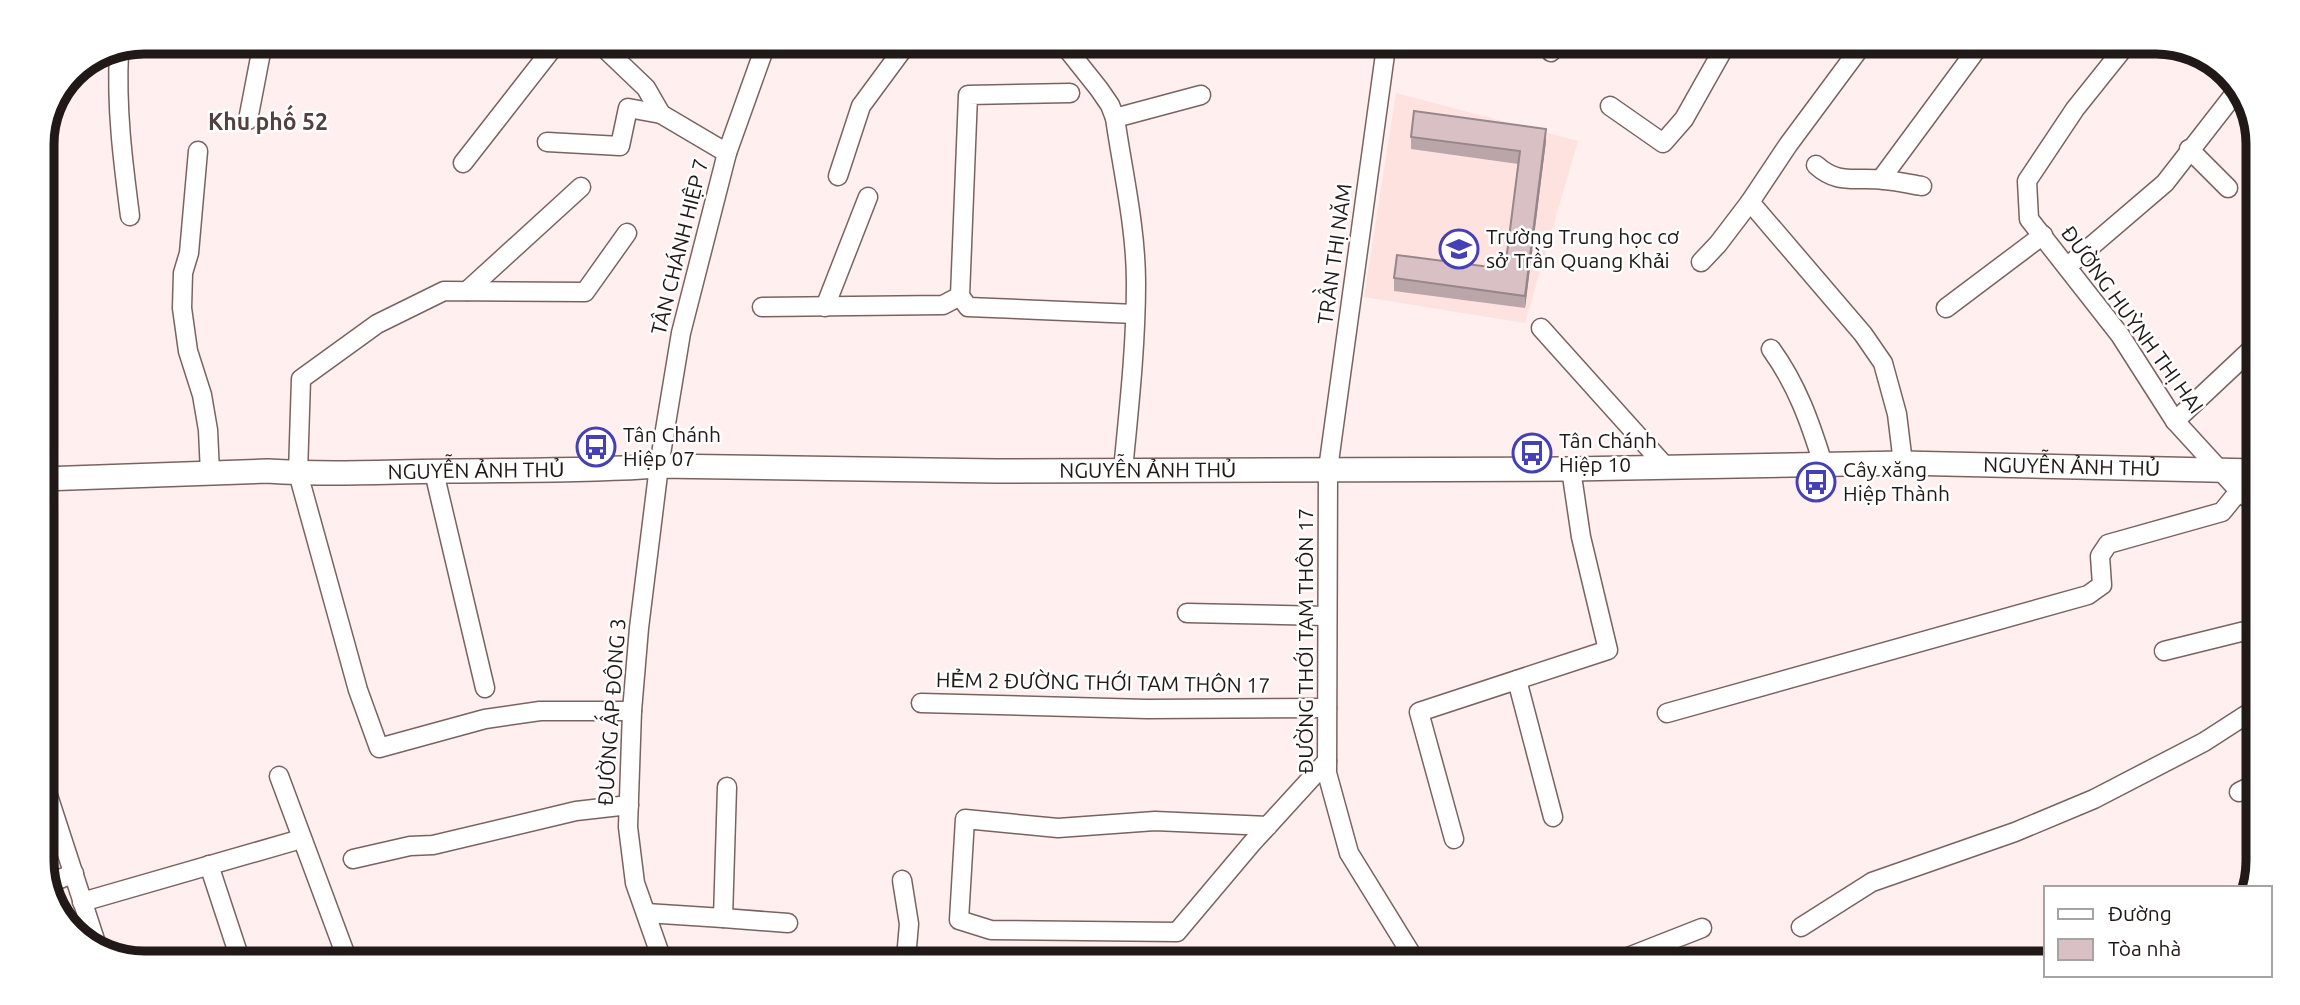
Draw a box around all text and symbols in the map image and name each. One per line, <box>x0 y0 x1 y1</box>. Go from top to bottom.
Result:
district label: Khu phố 52 <box>208 104 328 134</box>
street label: TÂN CHÁNH HIỆP 7 <box>646 156 713 337</box>
street label: TRẦN THỊ NĂM <box>1307 181 1356 326</box>
street label: ĐƯỜNG HUỲNH THỊ HAI <box>2057 221 2209 418</box>
place label: Trường Trung học cơ sở Trần Quang Khải <box>1486 224 1679 272</box>
school or university icon: Trường Trung học cơ sở Trần Quang Khải <box>1438 228 1480 270</box>
place label: Tân Chánh Hiệp 07 <box>623 422 721 470</box>
bus stop icon: Tân Chánh Hiệp 07 <box>575 426 617 468</box>
place label: Tân Chánh Hiệp 10 <box>1559 428 1657 476</box>
bus stop icon: Tân Chánh Hiệp 10 <box>1511 432 1553 474</box>
street label: NGUYỄN ẢNH THỦ <box>1983 449 2160 480</box>
street label: NGUYỄN ẢNH THỦ <box>387 453 564 483</box>
street label: NGUYỄN ẢNH THỦ <box>1059 453 1236 482</box>
place label: Cây xăng Hiệp Thành <box>1843 457 1950 505</box>
bus stop icon: Cây xăng Hiệp Thành <box>1795 461 1837 503</box>
street label: ĐƯỜNG THỚI TAM THÔN 17 <box>1292 508 1317 774</box>
street label: ĐƯỜNG ẤP ĐÔNG 3 <box>587 617 630 806</box>
street label: HẺM 2 ĐƯỜNG THỚI TAM THÔN 17 <box>936 666 1270 697</box>
legend <box>2044 886 2272 977</box>
text: Đường <box>2108 901 2172 925</box>
text: Tòa nhà <box>2108 936 2181 960</box>

